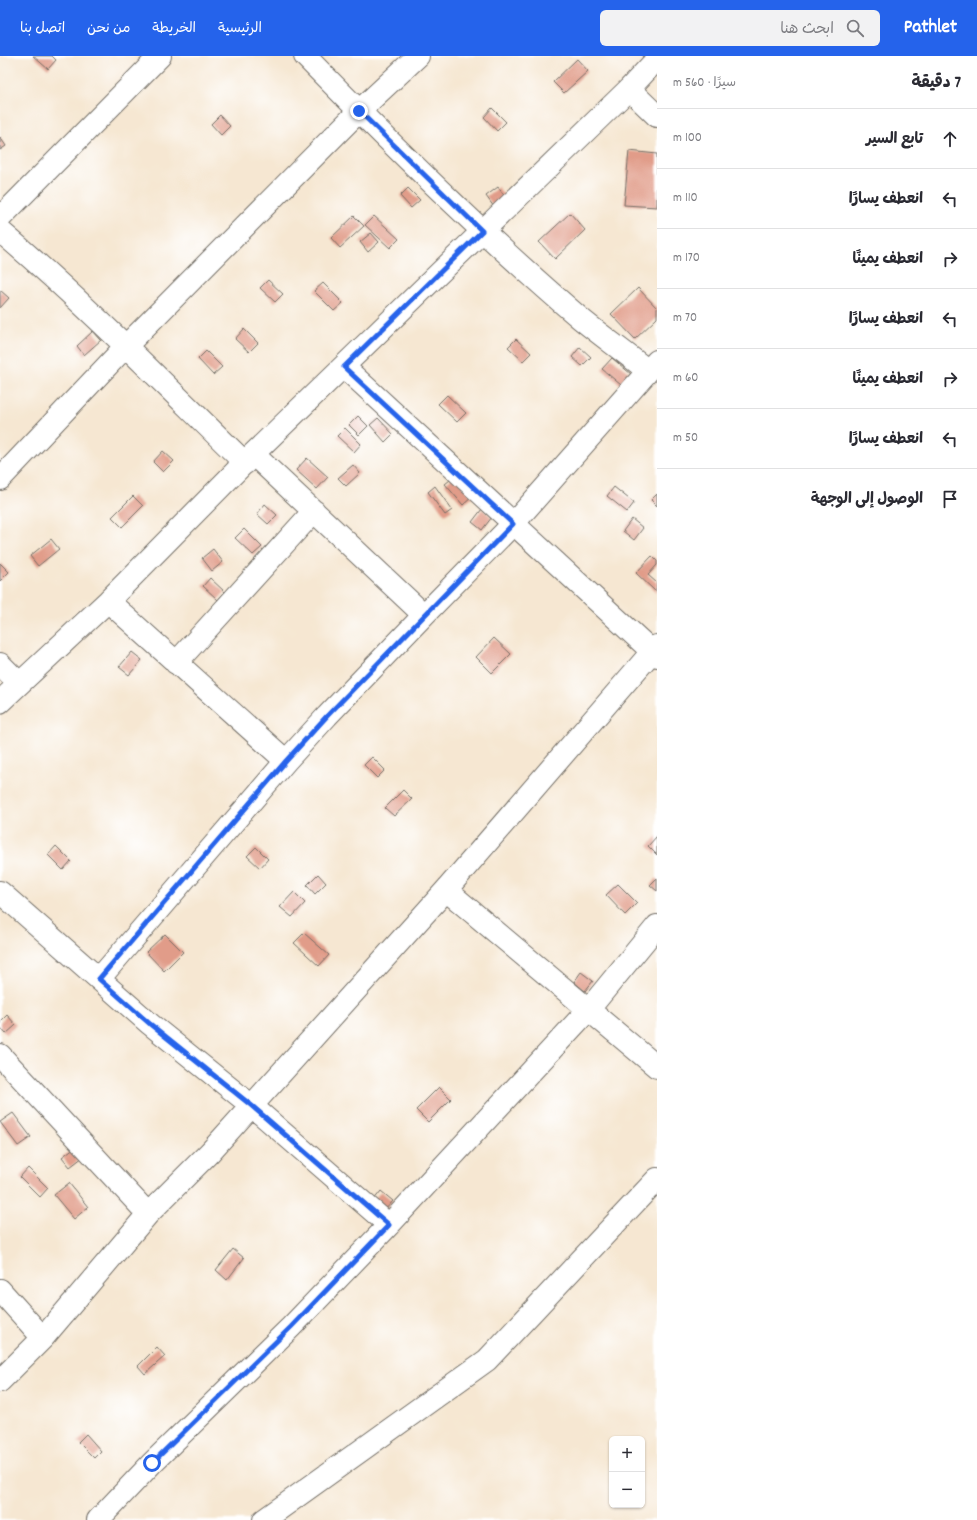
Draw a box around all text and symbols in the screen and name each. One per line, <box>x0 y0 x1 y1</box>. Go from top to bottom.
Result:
search box <box>600 10 880 46</box>
text: Pathlet <box>904 15 957 42</box>
icon: search <box>844 17 866 39</box>
text: اتصل بنا <box>20 19 65 39</box>
text: من نحن <box>87 19 130 39</box>
text: الخريطة <box>152 19 196 39</box>
text: الرئيسية <box>218 19 262 39</box>
text: ابحث هنا <box>780 19 834 41</box>
text: 7 دقيقة <box>911 72 961 96</box>
text: سيرًا · 560 m <box>673 74 736 93</box>
route end <box>350 102 368 120</box>
icon: ahead <box>939 128 961 150</box>
text: 100 m <box>673 129 702 148</box>
text: تابع السير <box>866 129 923 151</box>
icon: left <box>939 188 961 210</box>
text: 110 m <box>673 189 698 208</box>
text: انعطف يسارًا <box>849 189 923 211</box>
icon: right <box>939 248 961 270</box>
text: 170 m <box>673 249 700 268</box>
text: انعطف يمينًا <box>853 249 923 271</box>
icon: left <box>939 308 961 330</box>
text: 70 m <box>673 309 697 328</box>
text: انعطف يسارًا <box>849 309 923 331</box>
icon: right <box>939 368 961 390</box>
text: 60 m <box>673 369 698 388</box>
text: انعطف يمينًا <box>853 369 923 391</box>
icon: left <box>939 428 961 450</box>
text: 50 m <box>673 429 698 448</box>
text: انعطف يسارًا <box>849 429 923 451</box>
icon: arrive <box>939 488 961 510</box>
text: الوصول إلى الوجهة <box>811 489 923 511</box>
map controls <box>609 1436 645 1508</box>
button: + <box>609 1436 645 1472</box>
route start <box>143 1454 161 1472</box>
button: − <box>609 1472 645 1508</box>

